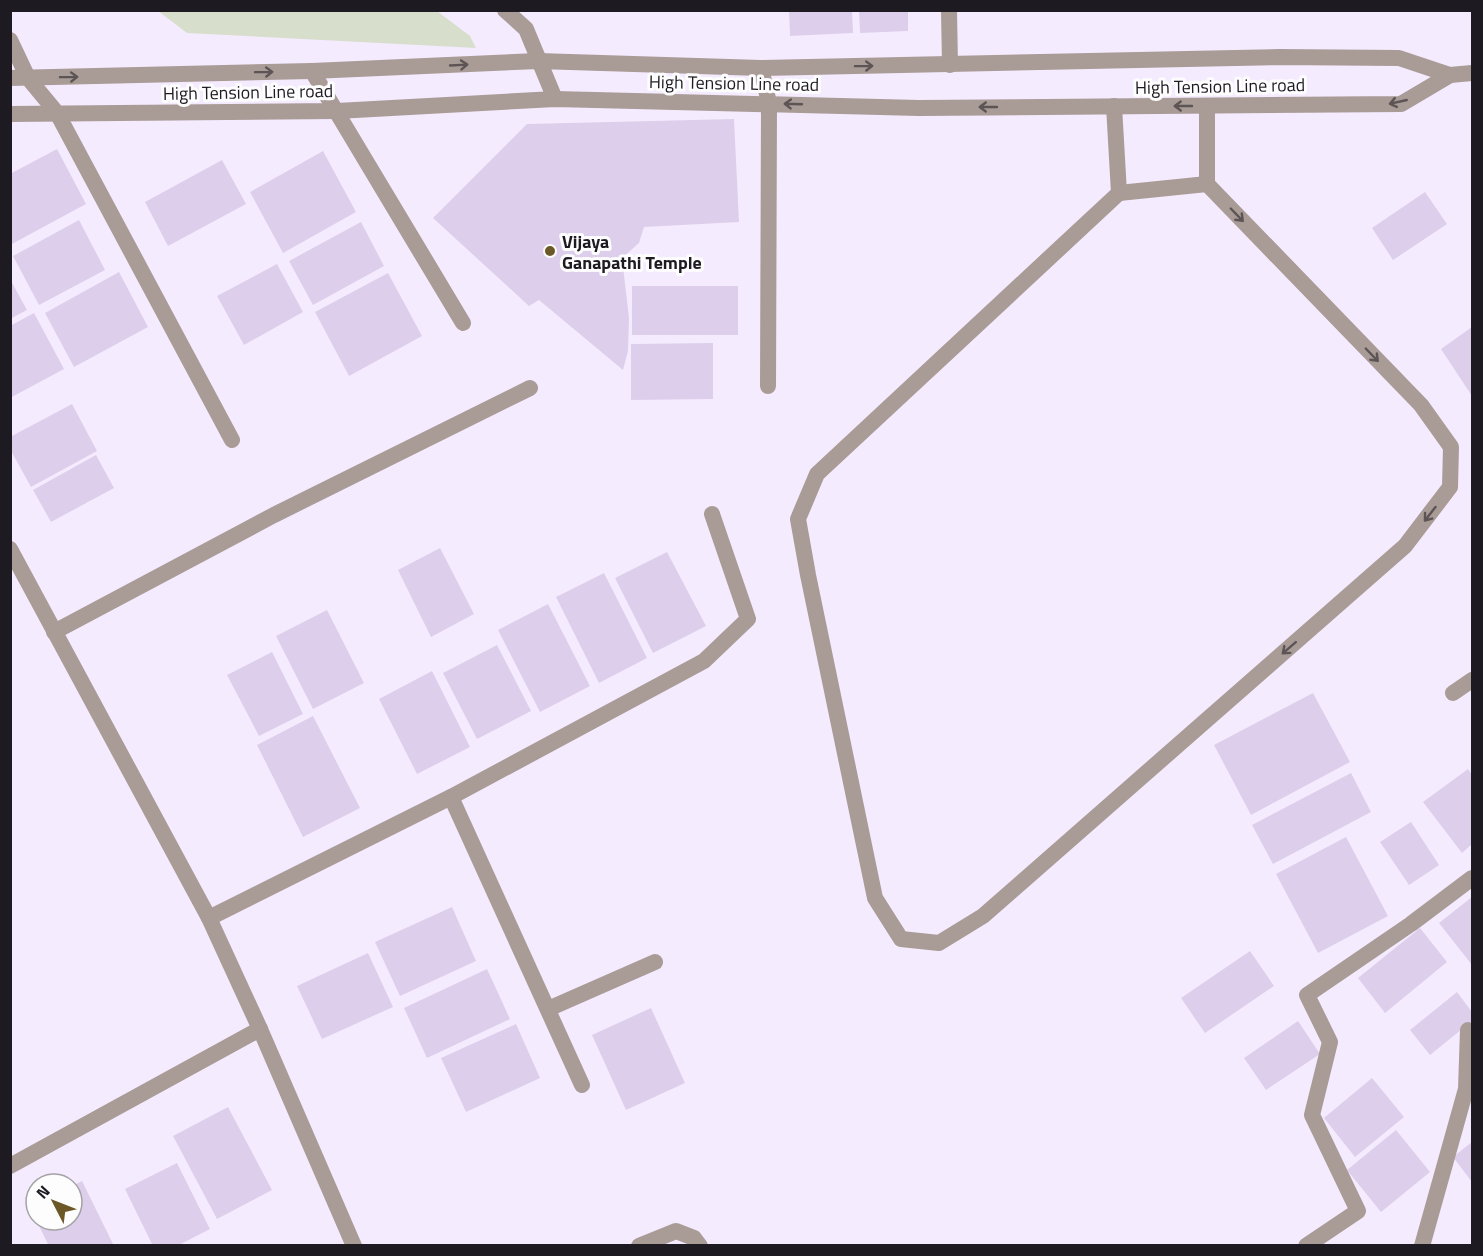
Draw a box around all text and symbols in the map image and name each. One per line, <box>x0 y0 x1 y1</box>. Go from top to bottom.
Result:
one-way arrow <box>448 59 468 70</box>
one-way arrow <box>853 60 873 72</box>
one-way arrow <box>253 67 273 78</box>
street label: High Tension Line road <box>649 68 819 98</box>
one-way arrow <box>58 71 78 83</box>
street label: High Tension Line road <box>1135 71 1305 101</box>
street label: High Tension Line road <box>163 77 333 107</box>
one-way arrow <box>1389 97 1409 108</box>
one-way arrow <box>784 98 804 110</box>
one-way arrow <box>1174 100 1194 112</box>
one-way arrow <box>979 101 999 113</box>
one-way arrow <box>1229 207 1244 222</box>
place label: Vijaya Ganapathi Temple <box>562 228 702 276</box>
marker: Vijaya Ganapathi Temple <box>543 244 557 258</box>
one-way arrow <box>1365 347 1379 362</box>
one-way arrow <box>1423 505 1436 521</box>
one-way arrow <box>1281 641 1297 654</box>
north arrow <box>24 1172 84 1232</box>
text: N <box>30 1180 55 1204</box>

